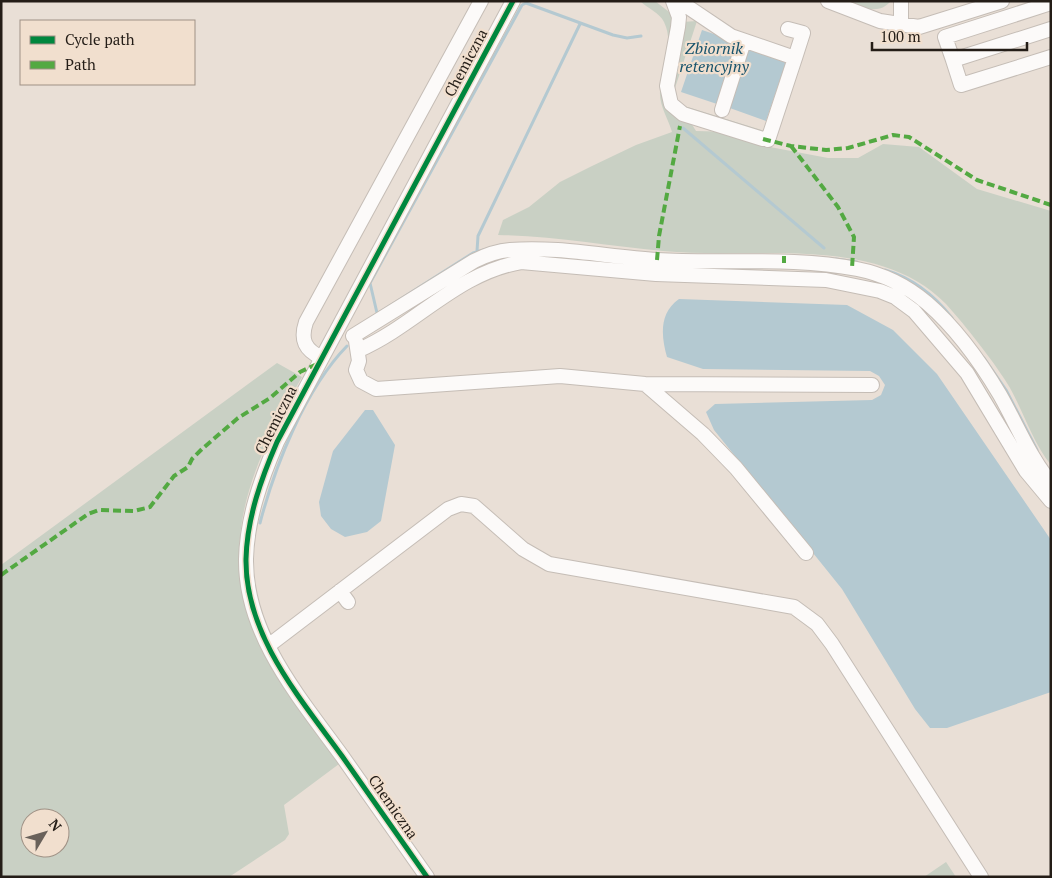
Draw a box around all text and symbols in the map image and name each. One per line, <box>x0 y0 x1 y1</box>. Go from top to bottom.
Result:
legend <box>20 20 195 85</box>
scale bar <box>872 20 1027 52</box>
street label: Chemiczna <box>439 25 492 100</box>
text: 100 m <box>880 26 921 46</box>
text: Cycle path <box>65 29 135 49</box>
water label: Zbiornik retencyjny <box>679 37 749 77</box>
text: Path <box>65 54 96 74</box>
street label: Chemiczna <box>249 382 301 457</box>
street label: Chemiczna <box>364 770 423 843</box>
north arrow <box>20 808 70 858</box>
text: N <box>45 815 67 835</box>

